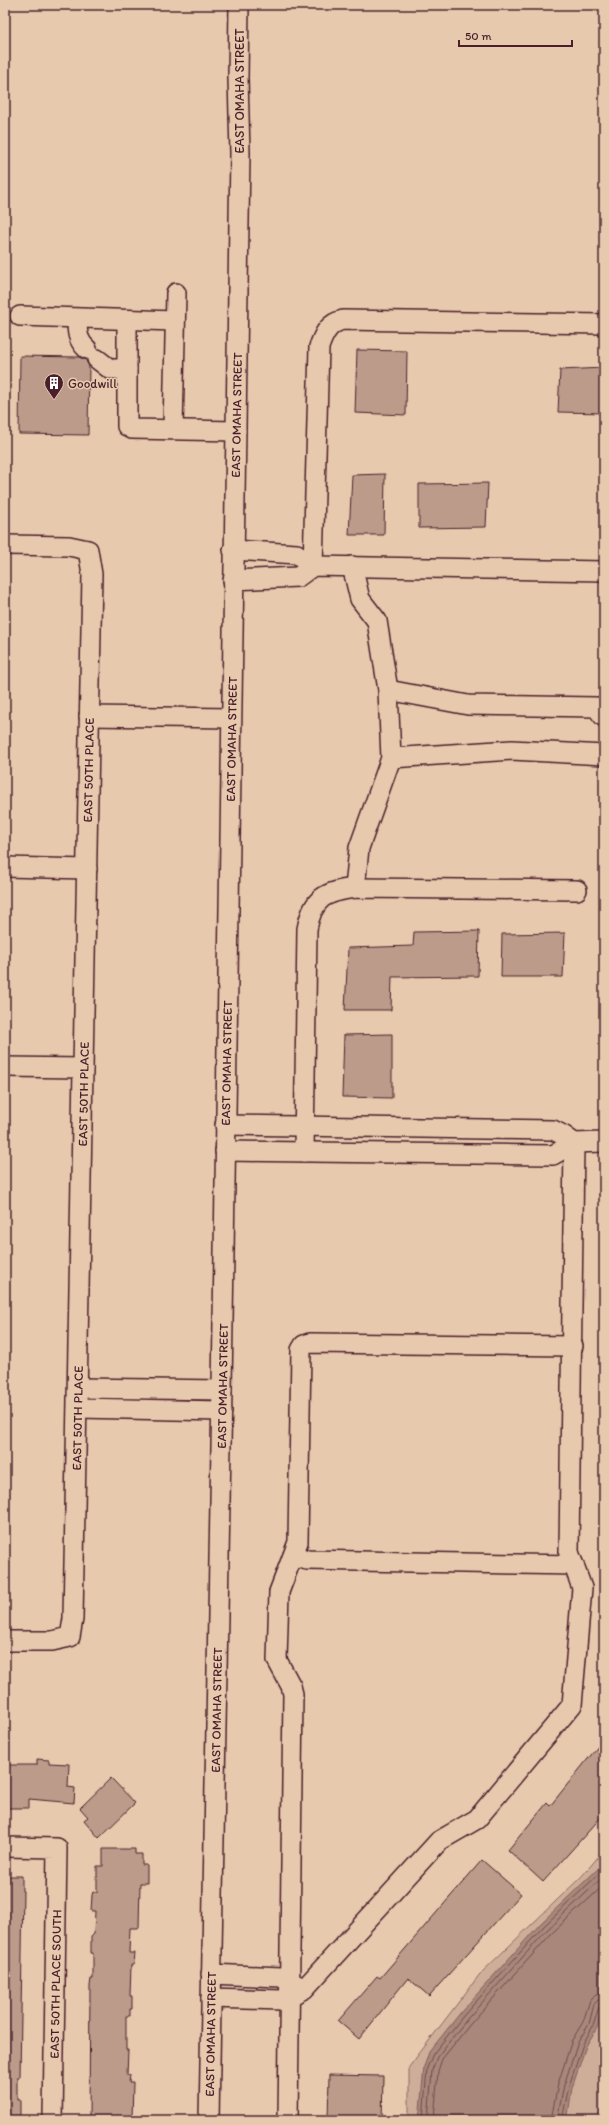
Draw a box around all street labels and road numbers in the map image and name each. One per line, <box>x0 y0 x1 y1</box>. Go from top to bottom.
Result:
street label: EAST OMAHA STREET <box>232 28 247 154</box>
street label: EAST OMAHA STREET <box>228 352 245 478</box>
street label: EAST OMAHA STREET <box>223 676 240 802</box>
street label: EAST 50TH PLACE <box>80 717 97 823</box>
street label: EAST OMAHA STREET <box>218 1000 235 1126</box>
street label: EAST 50TH PLACE <box>75 1041 92 1147</box>
street label: EAST OMAHA STREET <box>214 1323 231 1449</box>
street label: EAST 50TH PLACE <box>69 1365 86 1471</box>
street label: EAST OMAHA STREET <box>208 1647 225 1773</box>
street label: EAST 50TH PLACE SOUTH <box>47 1909 64 2059</box>
street label: EAST OMAHA STREET <box>202 1971 219 2097</box>

